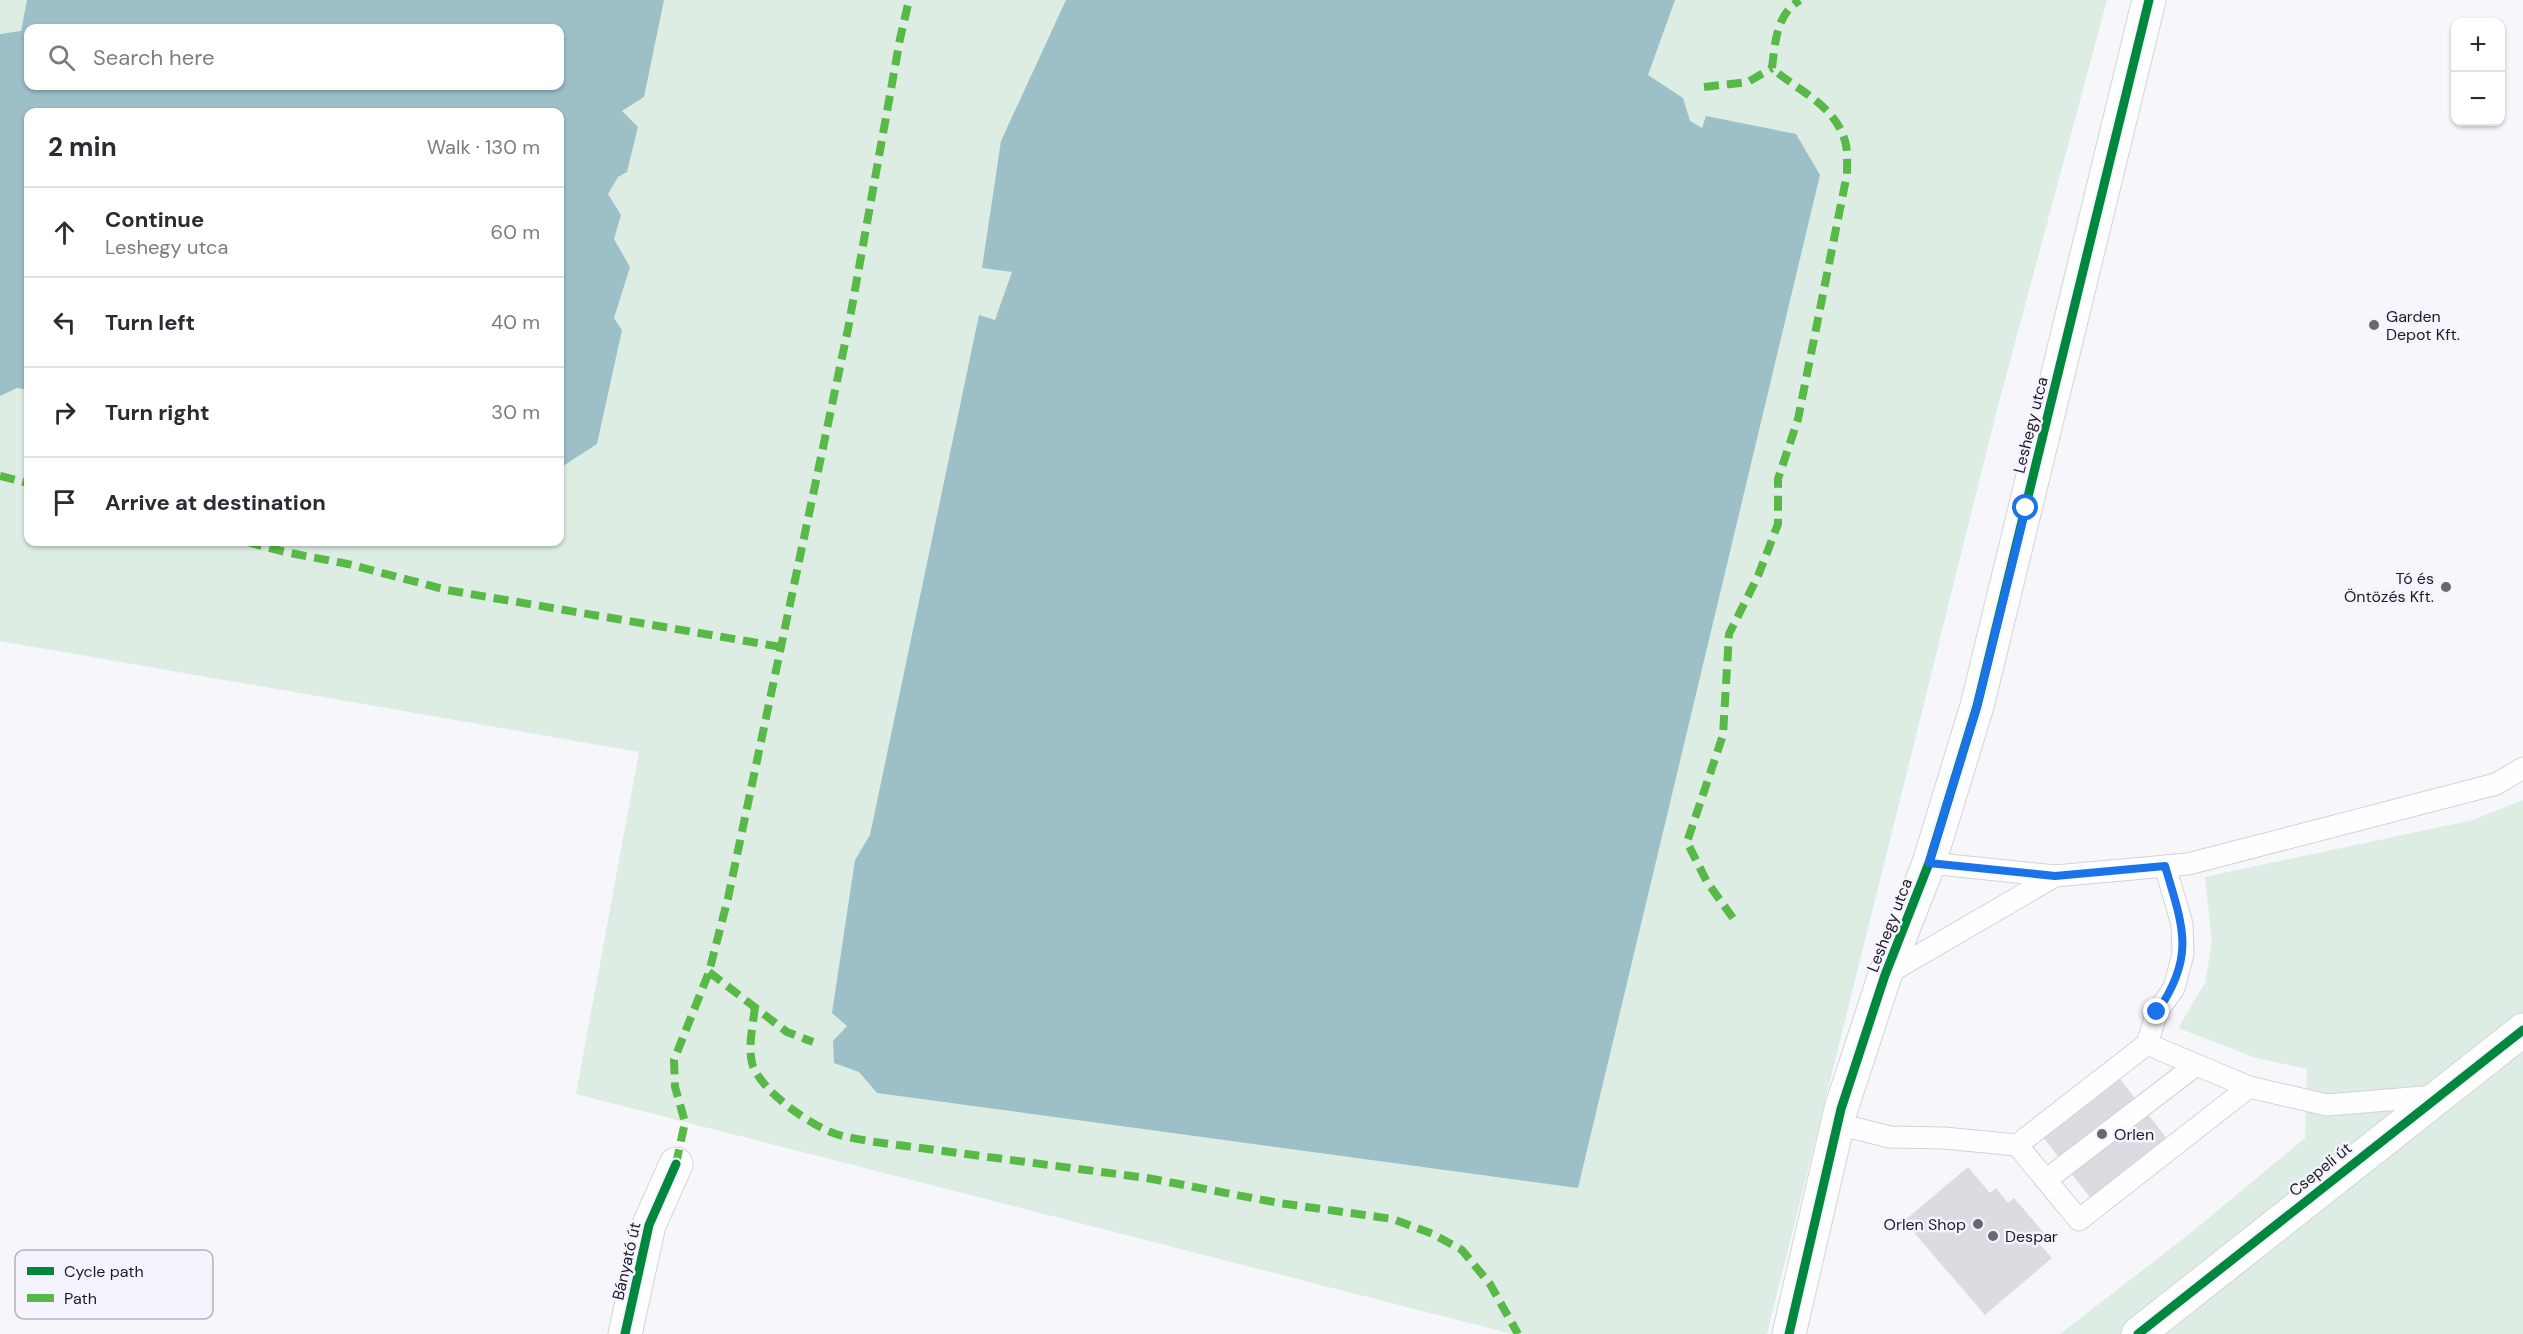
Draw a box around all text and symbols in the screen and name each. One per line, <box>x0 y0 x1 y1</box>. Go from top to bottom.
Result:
map controls <box>2451 18 2505 126</box>
button: + <box>2451 18 2505 72</box>
search box <box>24 24 564 90</box>
icon: search <box>45 41 78 74</box>
text: Search here <box>93 43 214 72</box>
button: − <box>2451 72 2505 126</box>
text: 2 min <box>48 130 117 164</box>
text: Walk · 130 m <box>427 134 540 160</box>
text: Continue <box>105 205 204 234</box>
icon: ahead <box>48 216 81 249</box>
text: 60 m <box>491 219 540 245</box>
text: Leshegy utca <box>105 234 228 260</box>
icon: left <box>48 306 81 339</box>
place label: Garden Depot Kft. <box>2386 306 2460 345</box>
text: Turn left <box>105 308 195 337</box>
text: 40 m <box>491 309 540 335</box>
marker: Garden Depot Kft. <box>2367 318 2381 332</box>
street label: Leshegy utca <box>2008 375 2053 476</box>
icon: right <box>48 396 81 429</box>
text: Turn right <box>105 398 210 427</box>
text: 30 m <box>491 399 540 425</box>
icon: arrive <box>48 486 81 519</box>
text: Arrive at destination <box>105 488 326 517</box>
route start <box>2012 494 2038 520</box>
place label: Tó és Öntözés Kft. <box>2344 568 2434 607</box>
marker: Tó és Öntözés Kft. <box>2439 580 2453 594</box>
street label: Leshegy utca <box>1862 875 1917 975</box>
route end <box>2143 998 2169 1024</box>
place label: Orlen <box>2114 1124 2154 1145</box>
marker: Orlen <box>2095 1127 2109 1141</box>
street label: Csepeli út <box>2285 1138 2356 1201</box>
place label: Orlen Shop <box>1884 1214 1966 1235</box>
marker: Orlen Shop <box>1971 1217 1985 1231</box>
street label: Bányató út <box>607 1220 646 1302</box>
place label: Despar <box>2005 1226 2058 1247</box>
marker: Despar <box>1986 1229 2000 1243</box>
legend <box>15 1250 213 1319</box>
text: Cycle path <box>64 1261 144 1282</box>
text: Path <box>64 1288 97 1309</box>

